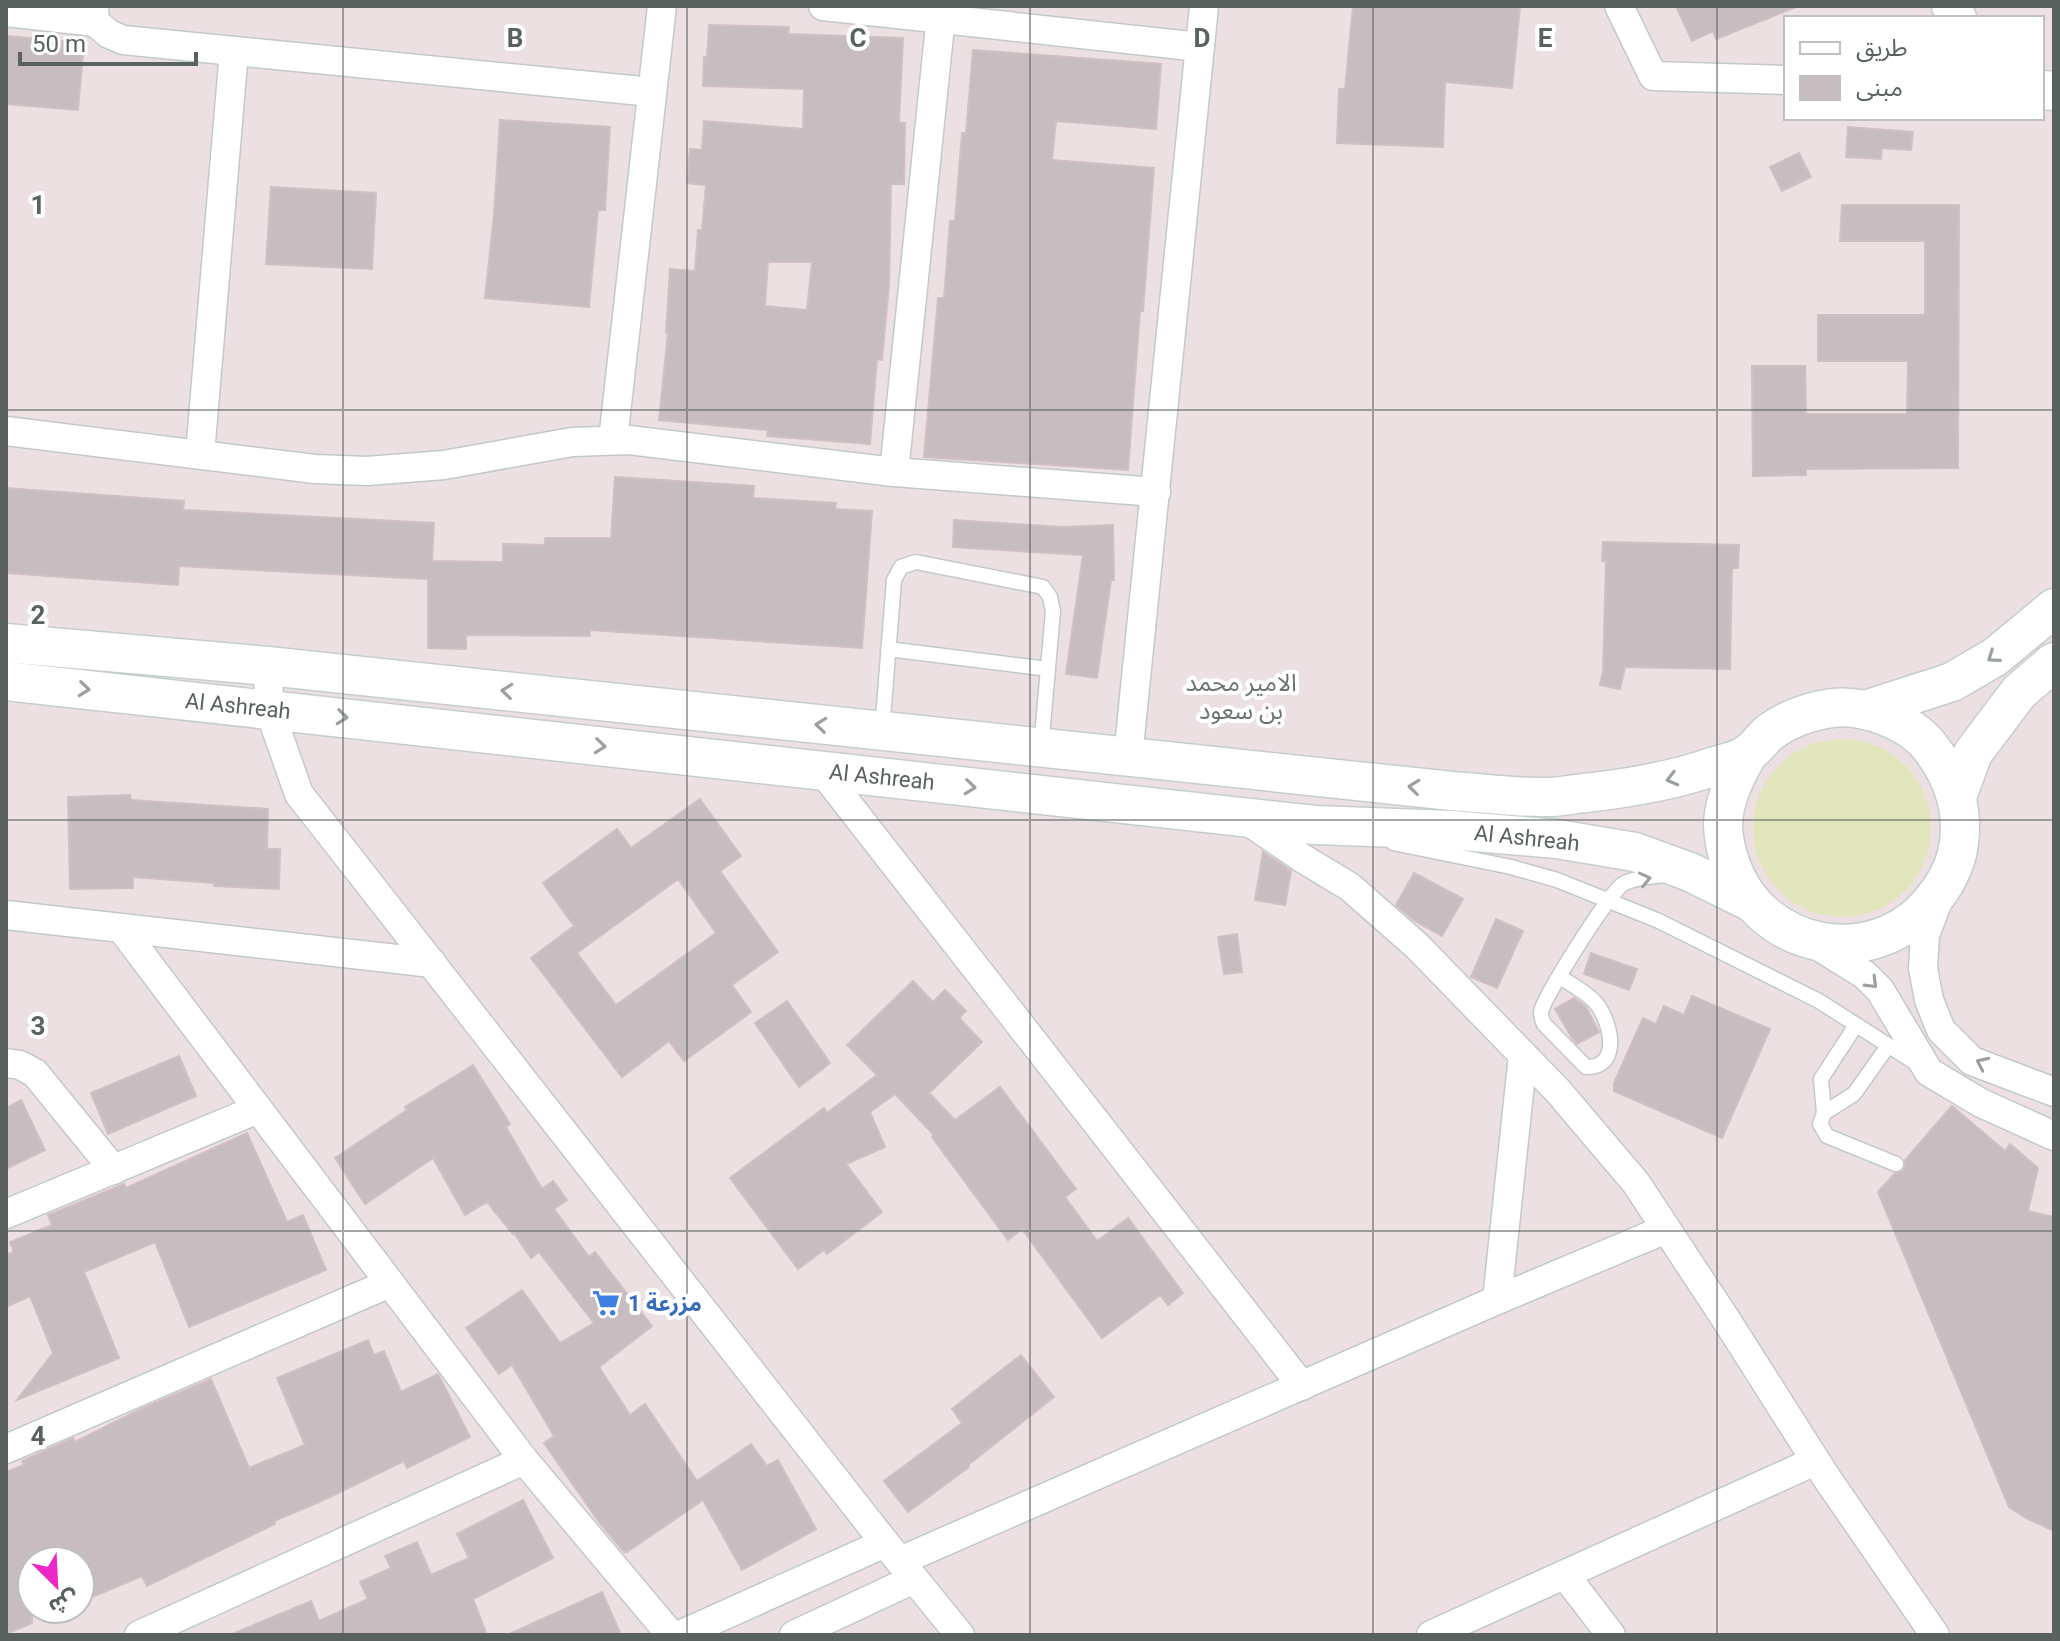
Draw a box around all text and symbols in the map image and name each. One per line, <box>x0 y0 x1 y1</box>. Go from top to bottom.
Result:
scale bar <box>20 16 196 66</box>
legend <box>1784 16 2044 120</box>
text: B <box>507 23 523 53</box>
text: C <box>849 23 867 53</box>
text: D <box>1194 23 1210 53</box>
text: E <box>1538 23 1553 53</box>
text: 50 m <box>32 30 86 58</box>
text: طريق <box>1856 34 1908 63</box>
text: مبنى <box>1856 74 1903 102</box>
text: 1 <box>31 190 45 220</box>
text: 2 <box>31 600 45 630</box>
one-way arrow <box>1988 647 2002 662</box>
district label: الامير محمد بن سعود <box>1185 669 1297 725</box>
one-way arrow <box>77 681 90 698</box>
one-way arrow <box>500 683 513 700</box>
street label: Al Ashreah <box>184 688 292 724</box>
one-way arrow <box>336 709 349 726</box>
one-way arrow <box>814 716 827 733</box>
one-way arrow <box>594 738 607 755</box>
street label: Al Ashreah <box>828 759 936 795</box>
one-way arrow <box>1666 769 1680 786</box>
one-way arrow <box>964 779 977 796</box>
one-way arrow <box>1407 779 1420 796</box>
street label: Al Ashreah <box>1473 820 1581 856</box>
one-way arrow <box>1638 871 1652 888</box>
one-way arrow <box>1863 974 1877 988</box>
text: 3 <box>31 1011 45 1041</box>
one-way arrow <box>1975 1057 1990 1073</box>
supermarket icon: مزرعة 1 <box>591 1288 621 1318</box>
place label: مزرعة 1 <box>628 1291 702 1317</box>
text: 4 <box>31 1421 46 1451</box>
north arrow <box>16 1545 96 1625</box>
text: ش <box>45 1585 83 1620</box>

